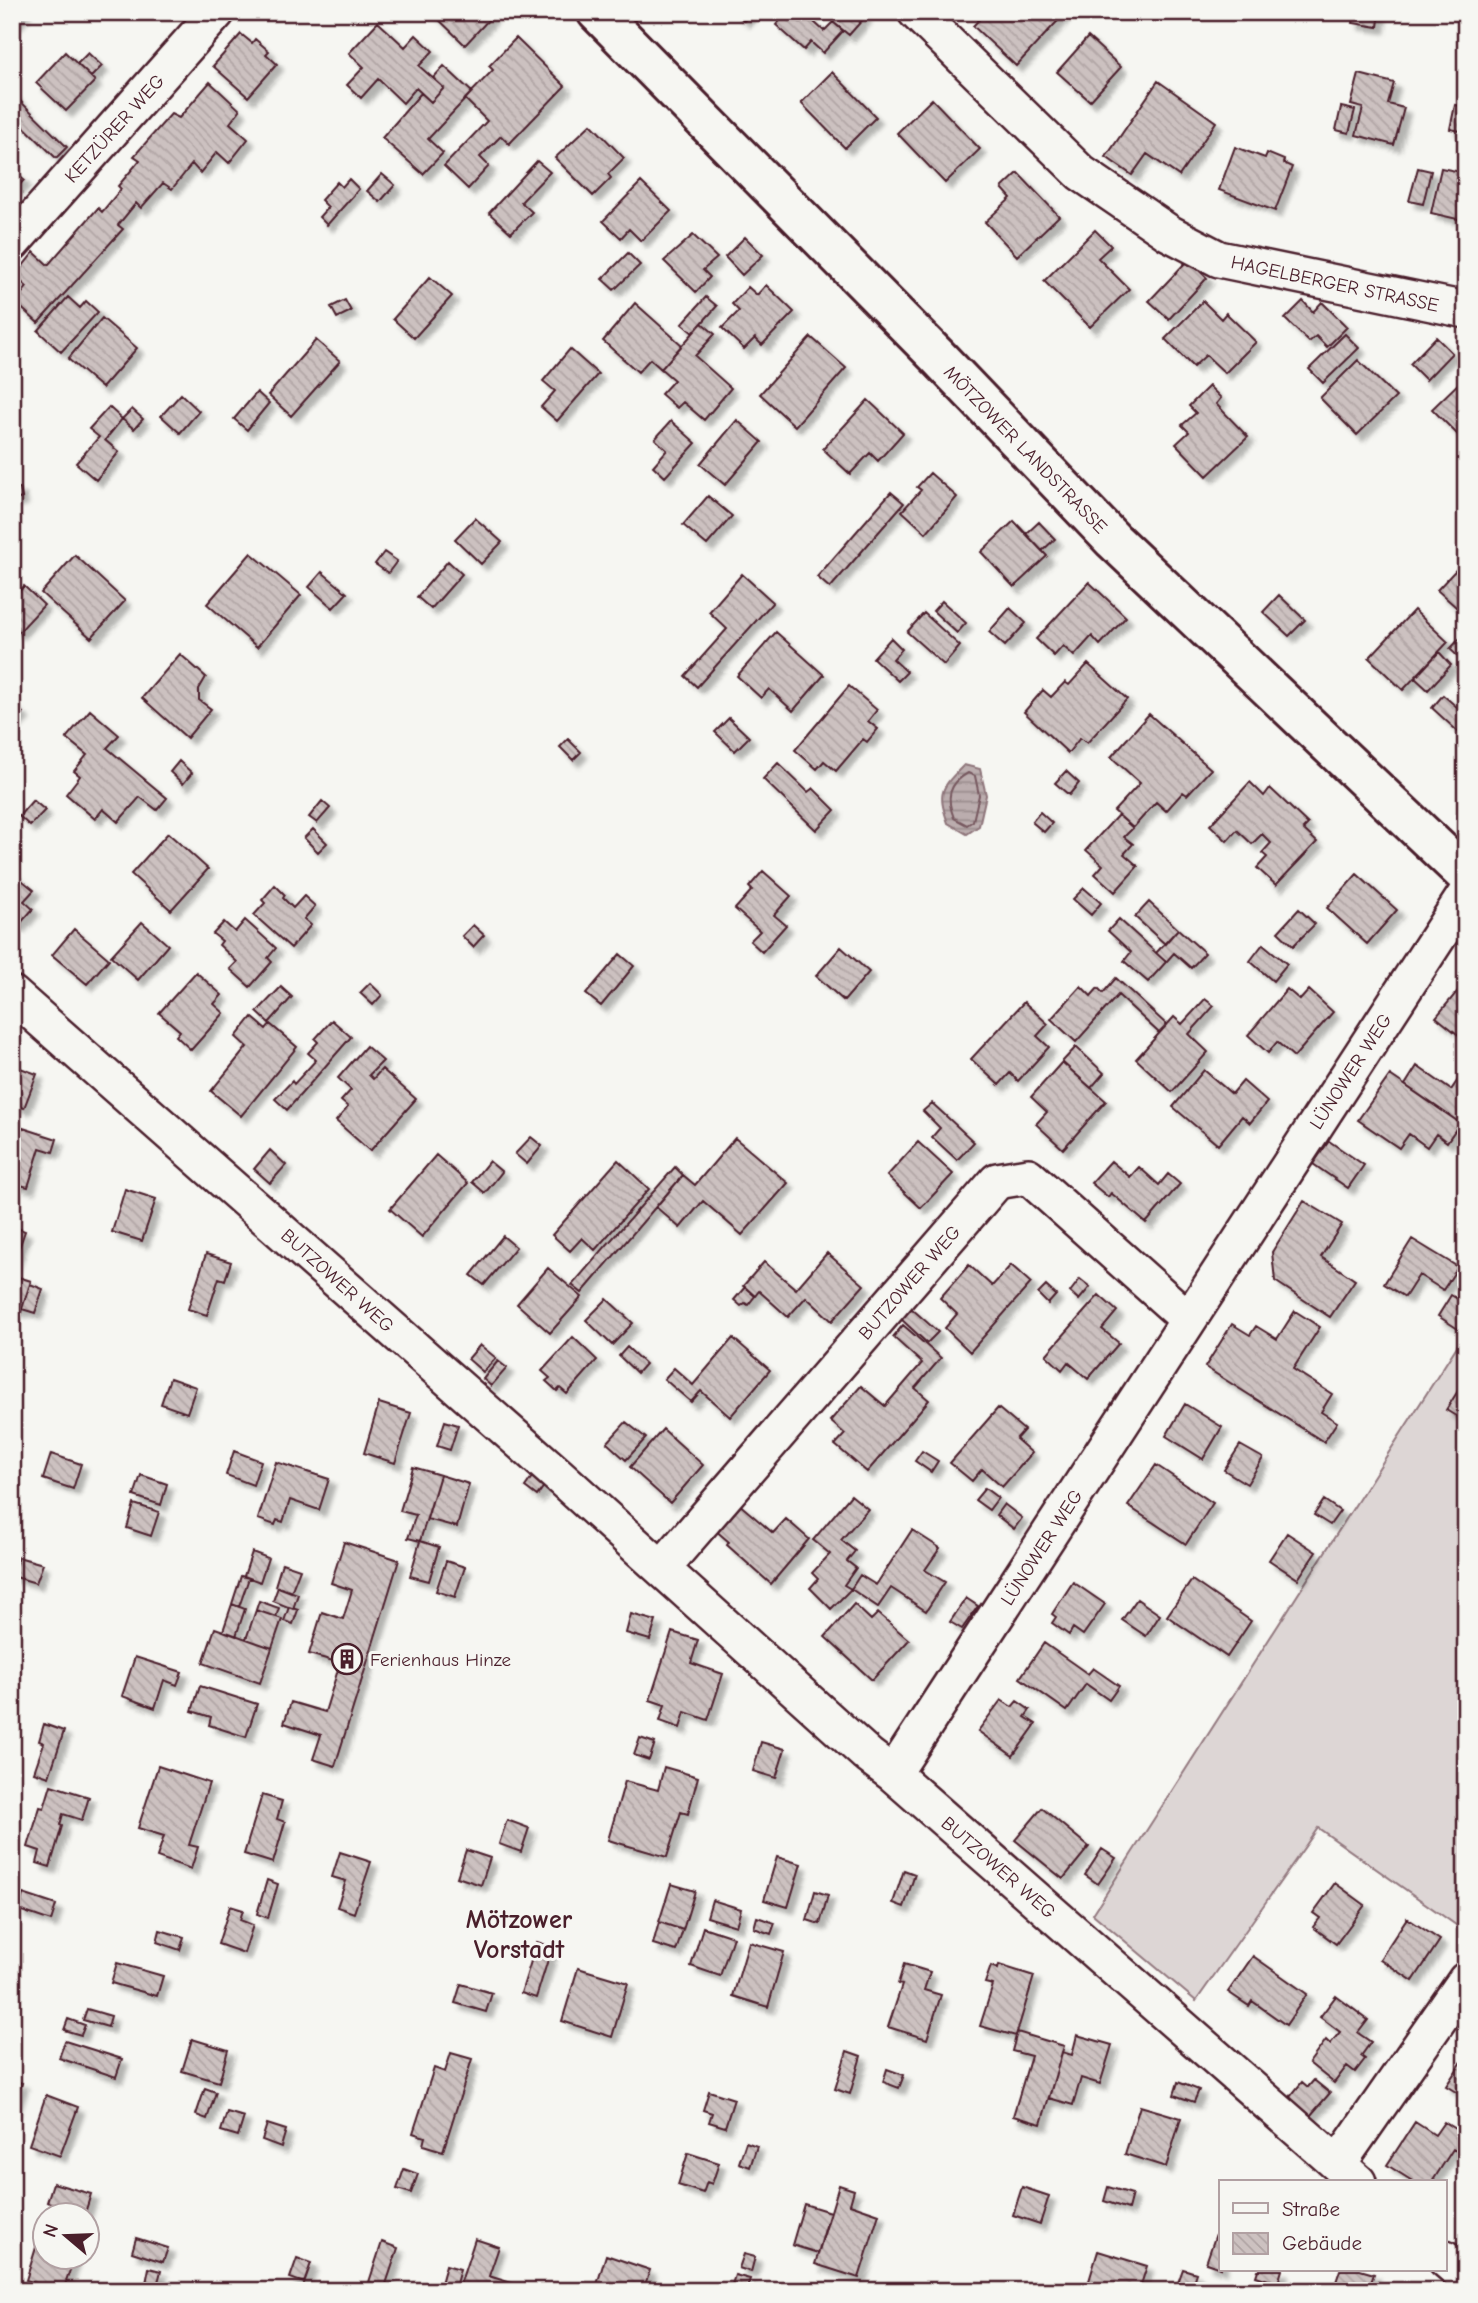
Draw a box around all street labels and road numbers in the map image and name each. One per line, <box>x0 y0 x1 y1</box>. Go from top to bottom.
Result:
street label: KETZÜRER WEG <box>60 70 169 187</box>
street label: HAGELBERGER STRASSE <box>1229 251 1441 317</box>
street label: MÖTZOWER LANDSTRASSE <box>939 361 1111 538</box>
street label: LÜNOWER WEG <box>1305 1010 1396 1133</box>
street label: BUTZOWER WEG <box>854 1221 965 1344</box>
street label: BUTZOWER WEG <box>276 1224 398 1337</box>
street label: LÜNOWER WEG <box>996 1486 1087 1609</box>
street label: BUTZOWER WEG <box>937 1812 1060 1923</box>

